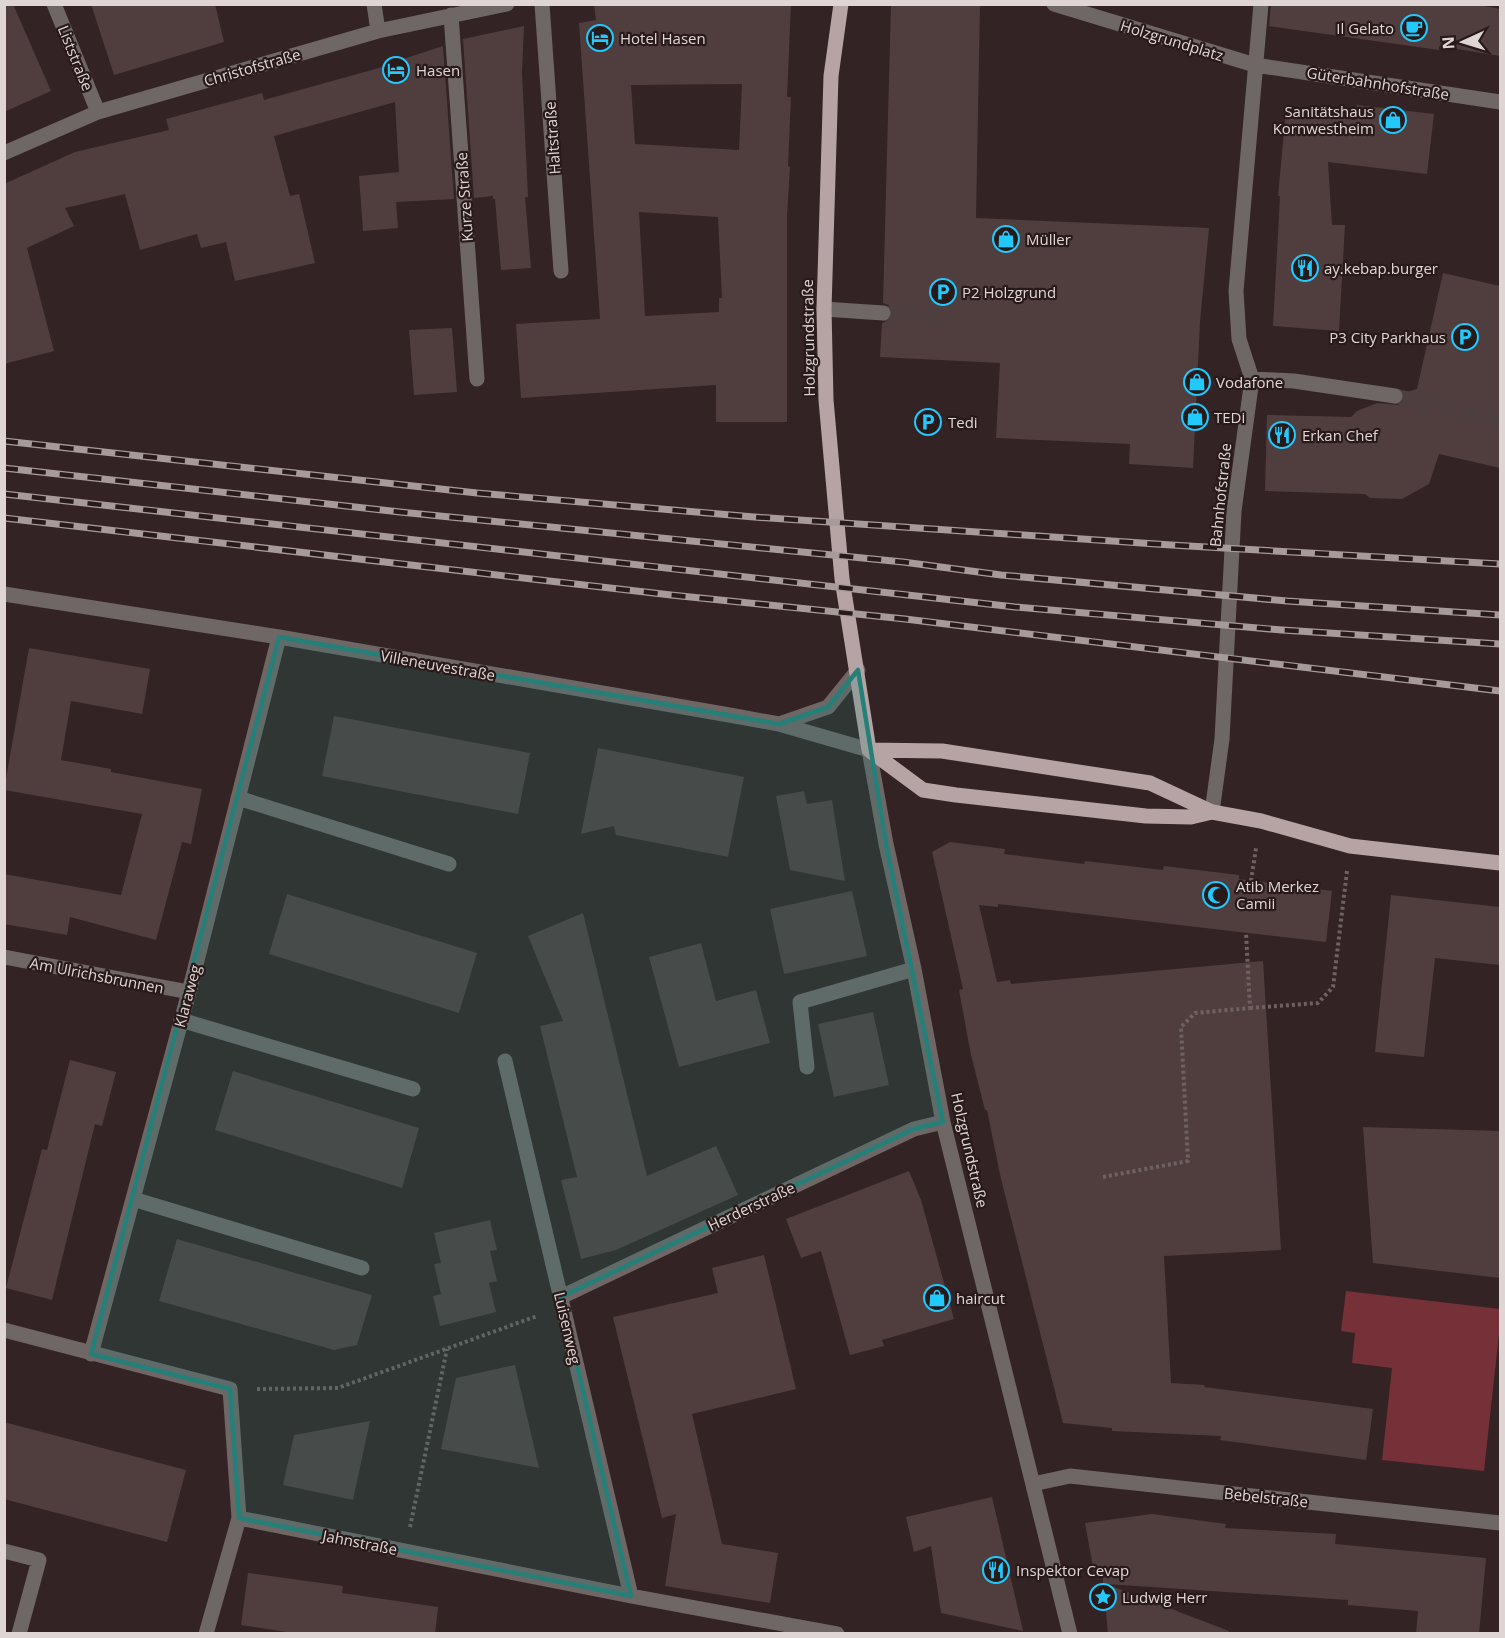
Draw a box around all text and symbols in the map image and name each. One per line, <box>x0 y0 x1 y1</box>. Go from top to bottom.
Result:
north arrow <box>1433 12 1493 72</box>
cafe icon: Il Gelato <box>1399 13 1429 43</box>
street label: Holzgrundplatz <box>1118 15 1226 65</box>
place label: Il Gelato <box>1336 18 1394 38</box>
street label: Liststraße <box>54 22 98 94</box>
hotel icon: Hotel Hasen <box>585 23 615 53</box>
place label: Hotel Hasen <box>620 28 706 48</box>
text: N <box>1437 36 1459 50</box>
street label: Christofstraße <box>201 44 303 90</box>
hotel icon: Hasen <box>381 55 411 85</box>
place label: Hasen <box>416 60 460 80</box>
street label: Güterbahnhofstraße <box>1305 62 1451 104</box>
street label: Haltstraße <box>539 101 565 175</box>
place label: Sanitätshaus Kornwestheim <box>1273 101 1374 138</box>
shop icon: Sanitätshaus Kornwestheim <box>1378 105 1408 135</box>
street label: Kurze Straße <box>451 152 477 242</box>
shop icon: Müller <box>991 224 1021 254</box>
place label: Müller <box>1026 229 1071 249</box>
restaurant icon: ay.kebap.burger <box>1290 253 1320 283</box>
place label: ay.kebap.burger <box>1324 258 1438 278</box>
parking icon: P2 Holzgrund <box>928 277 958 307</box>
street label: Holzgrundstraße <box>797 279 819 397</box>
place label: P2 Holzgrund <box>962 282 1056 302</box>
parking icon: P3 City Parkhaus <box>1450 322 1480 352</box>
place label: P3 City Parkhaus <box>1329 327 1446 347</box>
shop icon: Vodafone <box>1182 367 1212 397</box>
place label: Vodafone <box>1216 372 1283 392</box>
shop icon: TEDi <box>1180 402 1210 432</box>
parking icon: Tedi <box>913 407 943 437</box>
place label: TEDi <box>1214 407 1245 427</box>
place label: Tedi <box>948 412 978 432</box>
restaurant icon: Erkan Chef <box>1267 420 1297 450</box>
place label: Erkan Chef <box>1302 425 1379 445</box>
street label: Bahnhofstraße <box>1205 442 1235 548</box>
street label: Villeneuvestraße <box>379 645 497 685</box>
place label: Atib Merkez Camii <box>1236 876 1319 913</box>
mosque icon: Atib Merkez Camii <box>1201 880 1231 910</box>
street label: Am Ulrichsbrunnen <box>28 952 166 998</box>
street label: Klaraweg <box>169 963 205 1029</box>
street label: Holzgrundstraße <box>947 1091 993 1209</box>
street label: Herderstraße <box>704 1177 798 1235</box>
shop icon: haircut <box>922 1283 952 1313</box>
place label: haircut <box>956 1288 1005 1308</box>
street label: Luisenweg <box>550 1290 586 1366</box>
street label: Bebelstraße <box>1223 1483 1309 1511</box>
street label: Jahnstraße <box>319 1525 399 1559</box>
restaurant icon: Inspektor Cevap <box>981 1555 1011 1585</box>
place label: Inspektor Cevap <box>1016 1560 1129 1580</box>
place icon: Ludwig Herr <box>1088 1582 1118 1612</box>
place label: Ludwig Herr <box>1122 1587 1207 1607</box>

